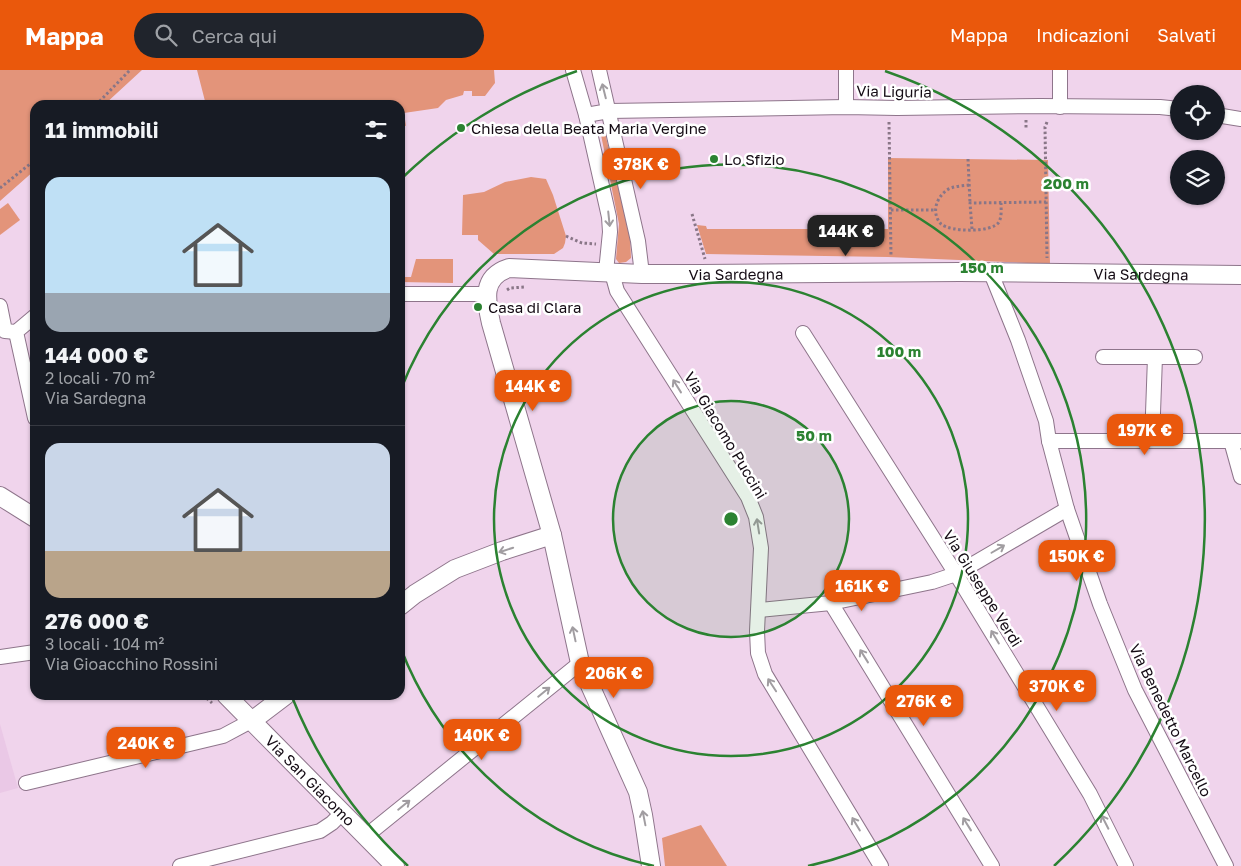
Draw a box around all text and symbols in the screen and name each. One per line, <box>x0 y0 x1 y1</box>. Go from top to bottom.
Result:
search box <box>134 13 484 58</box>
text: Mappa <box>25 21 104 50</box>
icon: search <box>152 21 180 49</box>
text: Cerca qui <box>192 24 277 47</box>
text: Mappa <box>950 24 1008 46</box>
text: Indicazioni <box>1036 24 1129 46</box>
text: Salvati <box>1157 24 1216 46</box>
street label: Via Liguria <box>856 81 932 101</box>
one-way arrow <box>599 83 608 99</box>
map controls <box>1170 85 1225 205</box>
button: locate <box>1170 85 1225 140</box>
icon: filters <box>362 116 390 144</box>
text: 11 immobili <box>45 117 158 143</box>
place label: Chiesa della Beata Maria Vergine <box>471 119 707 137</box>
marker: Chiesa della Beata Maria Vergine <box>455 122 467 134</box>
pin: 378K € <box>600 148 682 190</box>
place label: Lo Sfizio <box>724 150 785 168</box>
button: layers <box>1170 150 1225 205</box>
marker: Lo Sfizio <box>708 153 720 165</box>
text: 378K € <box>613 154 669 174</box>
text: 200 m <box>1043 174 1089 192</box>
icon: home <box>173 210 263 300</box>
one-way arrow <box>604 211 614 227</box>
pin: 144K € <box>805 214 887 257</box>
text: 144K € <box>818 221 874 241</box>
text: 150 m <box>960 258 1004 276</box>
street label: Via Sardegna <box>688 264 784 283</box>
street label: Via Sardegna <box>1093 264 1189 283</box>
place label: Casa di Clara <box>488 298 582 316</box>
marker: Casa di Clara <box>472 301 484 313</box>
text: 144 000 € <box>45 342 148 368</box>
text: 100 m <box>877 342 921 360</box>
text: 2 locali · 70 m² <box>45 368 155 388</box>
street label: Via Giacomo Puccini <box>681 368 771 502</box>
pin: 144K € <box>492 370 574 412</box>
text: 144K € <box>505 376 561 396</box>
one-way arrow <box>672 379 682 393</box>
text: Via Sardegna <box>45 388 146 408</box>
pin: 197K € <box>1104 414 1186 456</box>
text: 197K € <box>1118 420 1172 440</box>
text: 50 m <box>796 426 832 444</box>
icon: home <box>173 475 263 565</box>
centre of rings <box>722 510 740 528</box>
one-way arrow <box>752 518 762 534</box>
street label: Via Giuseppe Verdi <box>940 526 1026 650</box>
pin: 150K € <box>1036 540 1118 582</box>
one-way arrow <box>991 544 1005 554</box>
one-way arrow <box>498 546 514 555</box>
text: 150K € <box>1049 546 1105 566</box>
pin: 161K € <box>821 570 903 612</box>
text: 161K € <box>835 576 889 596</box>
text: 276 000 € <box>45 608 149 634</box>
one-way arrow <box>568 627 578 643</box>
one-way arrow <box>990 631 1000 645</box>
text: 3 locali · 104 m² <box>45 634 164 654</box>
street label: Via Benedetto Marcello <box>1126 641 1216 799</box>
one-way arrow <box>858 650 868 664</box>
text: Via Gioacchino Rossini <box>45 654 218 674</box>
pin: 206K € <box>573 656 655 699</box>
text: 206K € <box>585 663 643 683</box>
pin: 370K € <box>1016 670 1098 712</box>
text: 370K € <box>1029 676 1085 696</box>
one-way arrow <box>767 678 777 692</box>
pin: 276K € <box>883 684 965 727</box>
one-way arrow <box>537 687 550 698</box>
text: 276K € <box>896 691 952 711</box>
pin: 140K € <box>441 718 523 761</box>
text: 140K € <box>454 725 510 745</box>
pin: 240K € <box>105 726 187 769</box>
street label: Via San Giacomo <box>262 731 359 829</box>
text: 240K € <box>117 733 175 753</box>
one-way arrow <box>397 800 410 811</box>
one-way arrow <box>638 810 648 826</box>
one-way arrow <box>1100 815 1109 830</box>
one-way arrow <box>850 818 860 832</box>
one-way arrow <box>962 818 972 832</box>

